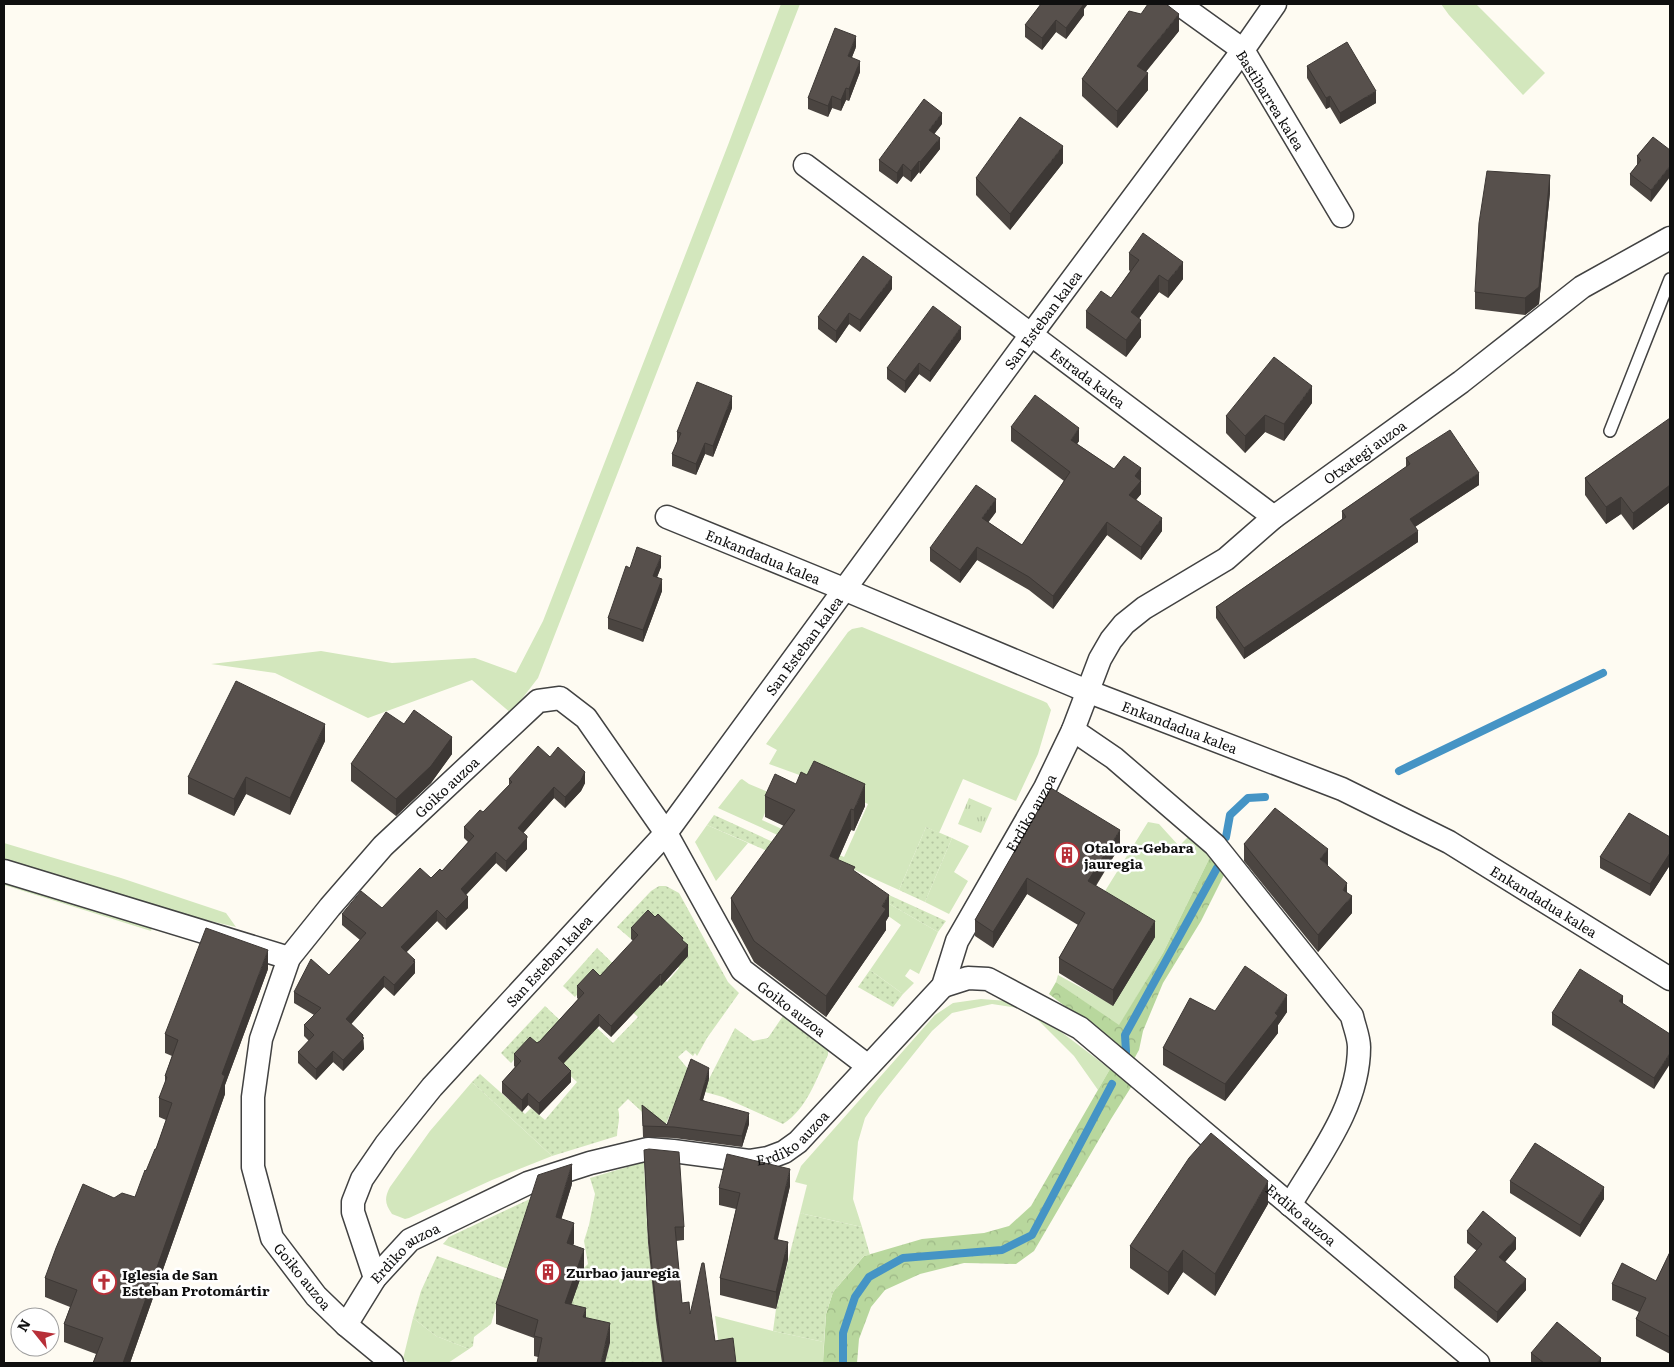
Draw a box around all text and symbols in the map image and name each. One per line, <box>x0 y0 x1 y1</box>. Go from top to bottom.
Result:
street label: Bastibarrea kalea <box>1232 46 1310 154</box>
street label: San Esteban kalea <box>999 265 1086 373</box>
street label: Estrada kalea <box>1047 343 1130 412</box>
street label: Otxategi auzoa <box>1319 415 1410 489</box>
street label: Enkandadua kalea <box>703 524 824 589</box>
street label: San Esteban kalea <box>760 591 847 699</box>
street label: Enkandadua kalea <box>1119 695 1241 758</box>
street label: Goiko auzoa <box>410 751 483 822</box>
street label: Erdiko auzoa <box>1000 770 1061 855</box>
place label: Otalora-Gebara jauregia <box>1084 837 1195 873</box>
building icon: Otalora-Gebara jauregia <box>1054 842 1080 868</box>
street label: Enkandadua kalea <box>1487 860 1602 942</box>
street label: San Esteban kalea <box>501 910 596 1011</box>
street label: Goiko auzoa <box>753 975 831 1041</box>
street label: Erdiko auzoa <box>754 1105 833 1170</box>
street label: Erdiko auzoa <box>1262 1179 1341 1250</box>
street label: Erdiko auzoa <box>365 1217 443 1287</box>
street label: Goiko auzoa <box>270 1238 337 1314</box>
building icon: Zurbao jauregia <box>535 1259 561 1285</box>
place label: Zurbao jauregia <box>566 1262 681 1282</box>
place label: Iglesia de San Esteban Protomártir <box>122 1264 270 1300</box>
church icon: Iglesia de San Esteban Protomártir <box>91 1269 117 1295</box>
north arrow <box>10 1307 60 1357</box>
text: N <box>11 1315 35 1335</box>

